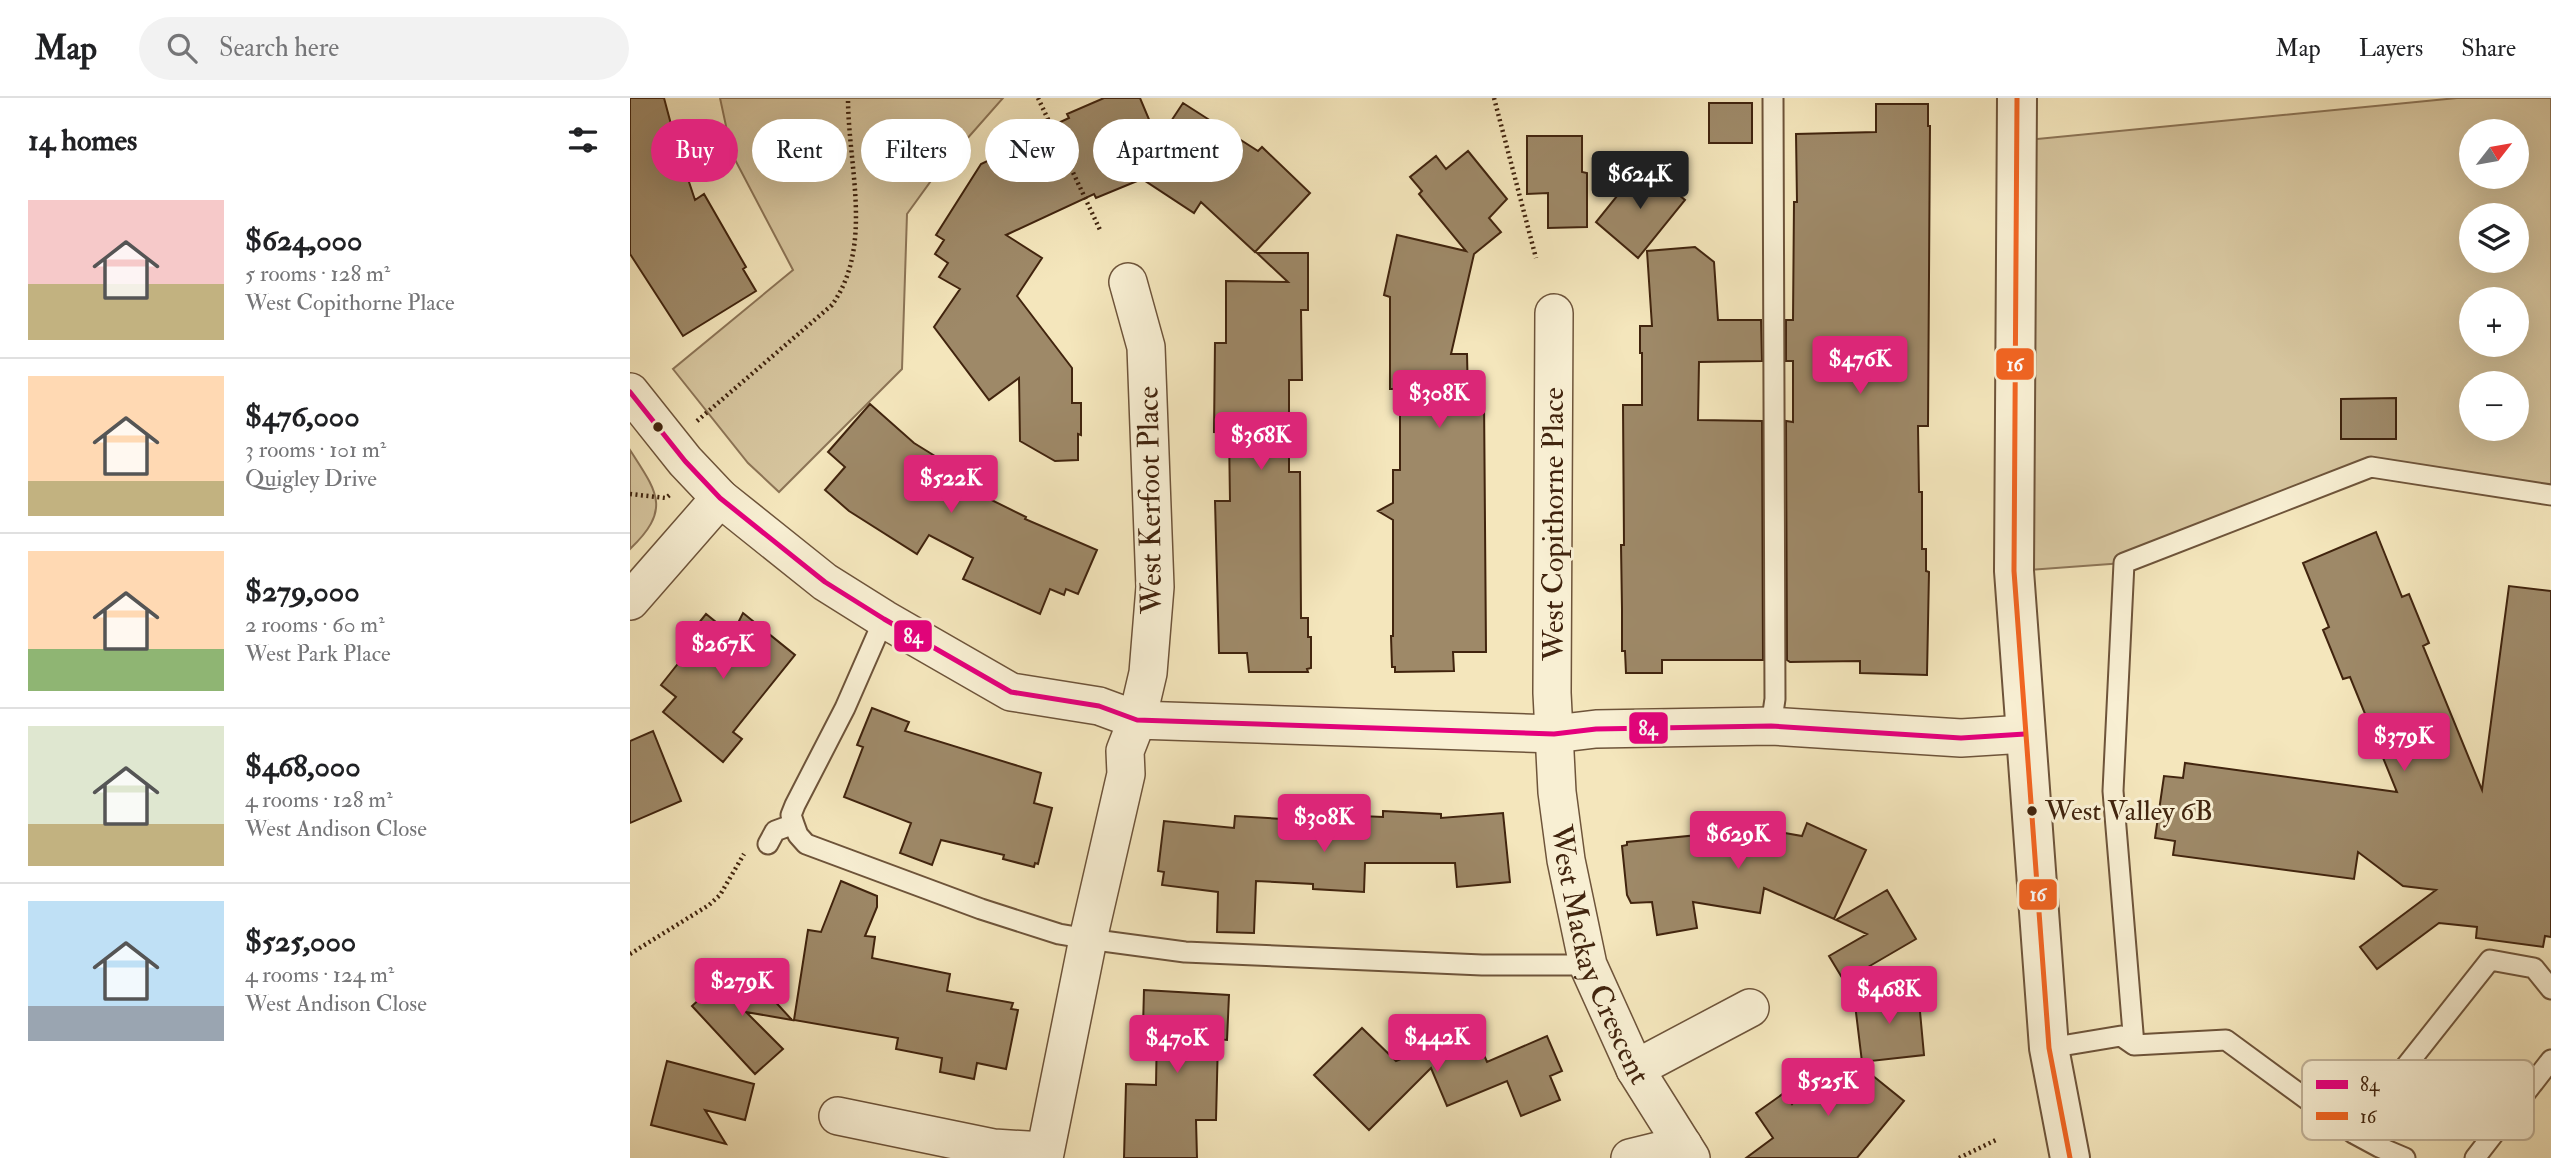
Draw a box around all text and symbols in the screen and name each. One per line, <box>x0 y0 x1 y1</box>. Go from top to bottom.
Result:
search box <box>139 17 629 80</box>
text: Map <box>35 28 97 69</box>
icon: search <box>163 29 201 67</box>
text: Search here <box>219 32 339 64</box>
text: Map <box>2276 33 2321 64</box>
text: Layers <box>2359 33 2423 64</box>
text: Share <box>2461 33 2516 64</box>
chip: Buy <box>651 119 738 182</box>
chip: Rent <box>752 119 847 182</box>
chip: Filters <box>861 119 971 182</box>
chip: New <box>985 119 1079 182</box>
chip: Apartment <box>1093 119 1243 182</box>
north arrow <box>2459 119 2529 189</box>
map controls <box>2459 119 2529 441</box>
icon: filters <box>564 121 602 159</box>
text: 14 homes <box>28 122 137 159</box>
pin: $624K <box>1591 152 1689 211</box>
text: $624K <box>1608 159 1672 188</box>
button: layers <box>2459 203 2529 273</box>
text: $624,000 <box>245 222 362 259</box>
icon: home <box>84 228 168 312</box>
text: 5 rooms · 128 m² <box>245 259 390 288</box>
button: + <box>2459 287 2529 357</box>
text: West Copithorne Place <box>245 288 455 317</box>
pin: $476K <box>1811 336 1909 396</box>
text: $476K <box>1828 344 1892 373</box>
line badge: 16 <box>1995 347 2035 381</box>
text: 16 <box>2007 353 2025 377</box>
pin: $308K <box>1390 370 1488 430</box>
button: − <box>2459 371 2529 441</box>
text: $308K <box>1409 378 1469 407</box>
street label: West Kerfoot Place <box>1130 386 1171 615</box>
street label: West Copithorne Place <box>1535 387 1572 662</box>
text: $476,000 <box>245 398 360 435</box>
icon: home <box>84 404 168 488</box>
pin: $368K <box>1212 412 1310 472</box>
unlabelled marker <box>651 420 665 434</box>
text: $368K <box>1231 420 1291 449</box>
text: 3 rooms · 101 m² <box>245 435 386 464</box>
pin: $522K <box>902 456 1000 515</box>
text: $522K <box>920 463 982 492</box>
text: Quigley Drive <box>245 464 377 493</box>
text: $279,000 <box>245 573 360 610</box>
icon: home <box>84 579 168 663</box>
text: 2 rooms · 60 m² <box>245 610 385 639</box>
line badge: 84 <box>893 619 933 653</box>
pin: $267K <box>674 622 772 681</box>
text: 84 <box>903 625 924 649</box>
text: $267K <box>692 629 754 658</box>
text: West Park Place <box>245 639 391 668</box>
line badge: 84 <box>1628 711 1669 745</box>
pin: $379K <box>2355 714 2453 773</box>
text: 84 <box>1638 717 1659 741</box>
text: $379K <box>2374 721 2434 750</box>
text: $468,000 <box>245 748 361 785</box>
icon: home <box>84 754 168 838</box>
text: 4 rooms · 128 m² <box>245 785 393 814</box>
pin: $308K <box>1275 794 1373 854</box>
place label: West Valley 6B <box>2044 794 2213 829</box>
text: $308K <box>1294 802 1354 831</box>
marker: West Valley 6B <box>2025 804 2039 818</box>
pin: $629K <box>1689 812 1787 871</box>
text: West Andison Close <box>245 814 427 843</box>
text: $629K <box>1706 819 1770 848</box>
street label: West Mackay Crescent <box>1543 822 1658 1091</box>
line badge: 16 <box>2018 878 2058 911</box>
text: 16 <box>2030 883 2048 907</box>
text: $525,000 <box>245 923 356 960</box>
icon: home <box>84 929 168 1013</box>
pin: $279K <box>693 958 791 1018</box>
text: 4 rooms · 124 m² <box>245 960 394 989</box>
text: $279K <box>710 966 774 995</box>
pin: $468K <box>1840 967 1938 1026</box>
text: $468K <box>1857 974 1921 1003</box>
text: West Andison Close <box>245 989 427 1018</box>
pin: $442K <box>1388 1014 1486 1074</box>
pin: $470K <box>1128 1016 1226 1075</box>
text: $442K <box>1404 1022 1470 1051</box>
text: $470K <box>1145 1023 1209 1052</box>
pin: $525K <box>1779 1058 1877 1118</box>
legend <box>2302 1060 2534 1140</box>
text: $525K <box>1798 1066 1858 1095</box>
text: 84 <box>2360 1073 2380 1097</box>
text: 16 <box>2360 1105 2378 1129</box>

